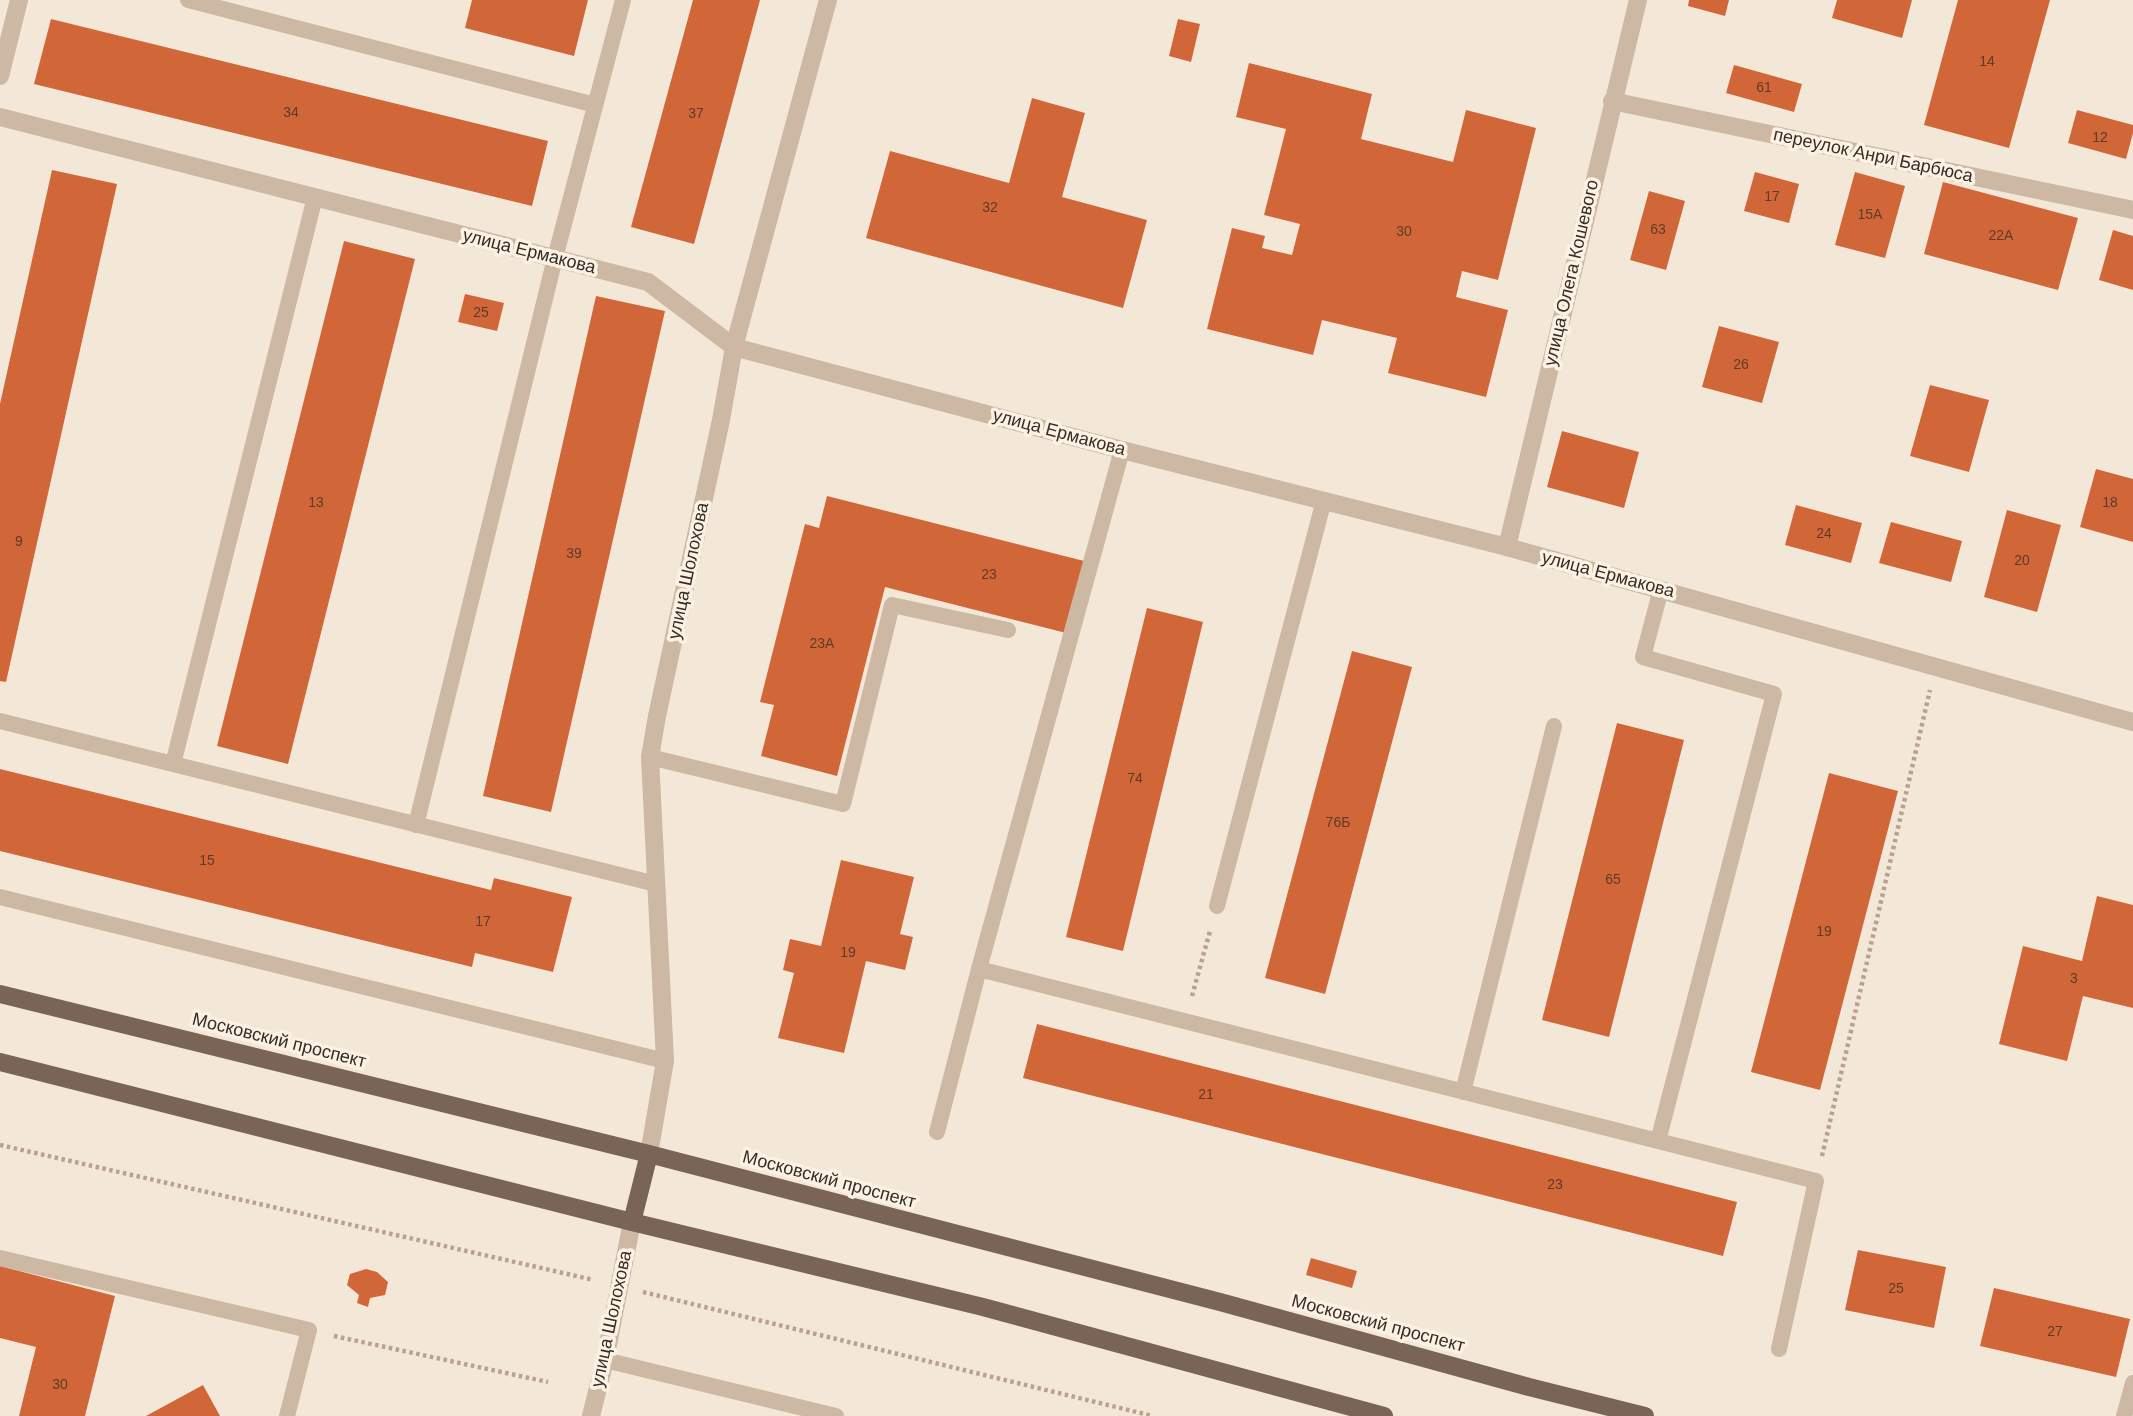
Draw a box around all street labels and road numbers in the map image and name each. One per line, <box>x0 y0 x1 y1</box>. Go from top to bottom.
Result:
street label: переулок Анри Барбюса <box>1771 124 1975 188</box>
street label: улица Олега Кошевого <box>1540 178 1604 368</box>
street label: улица Ермакова <box>460 225 598 279</box>
street label: улица Ермакова <box>990 405 1128 461</box>
street label: улица Шолохова <box>664 501 714 641</box>
street label: улица Ермакова <box>1539 547 1677 603</box>
street label: Московский проспект <box>190 1009 368 1073</box>
street label: Московский проспект <box>740 1146 918 1214</box>
street label: улица Шолохова <box>587 1249 637 1389</box>
street label: Московский проспект <box>1289 1290 1467 1358</box>

